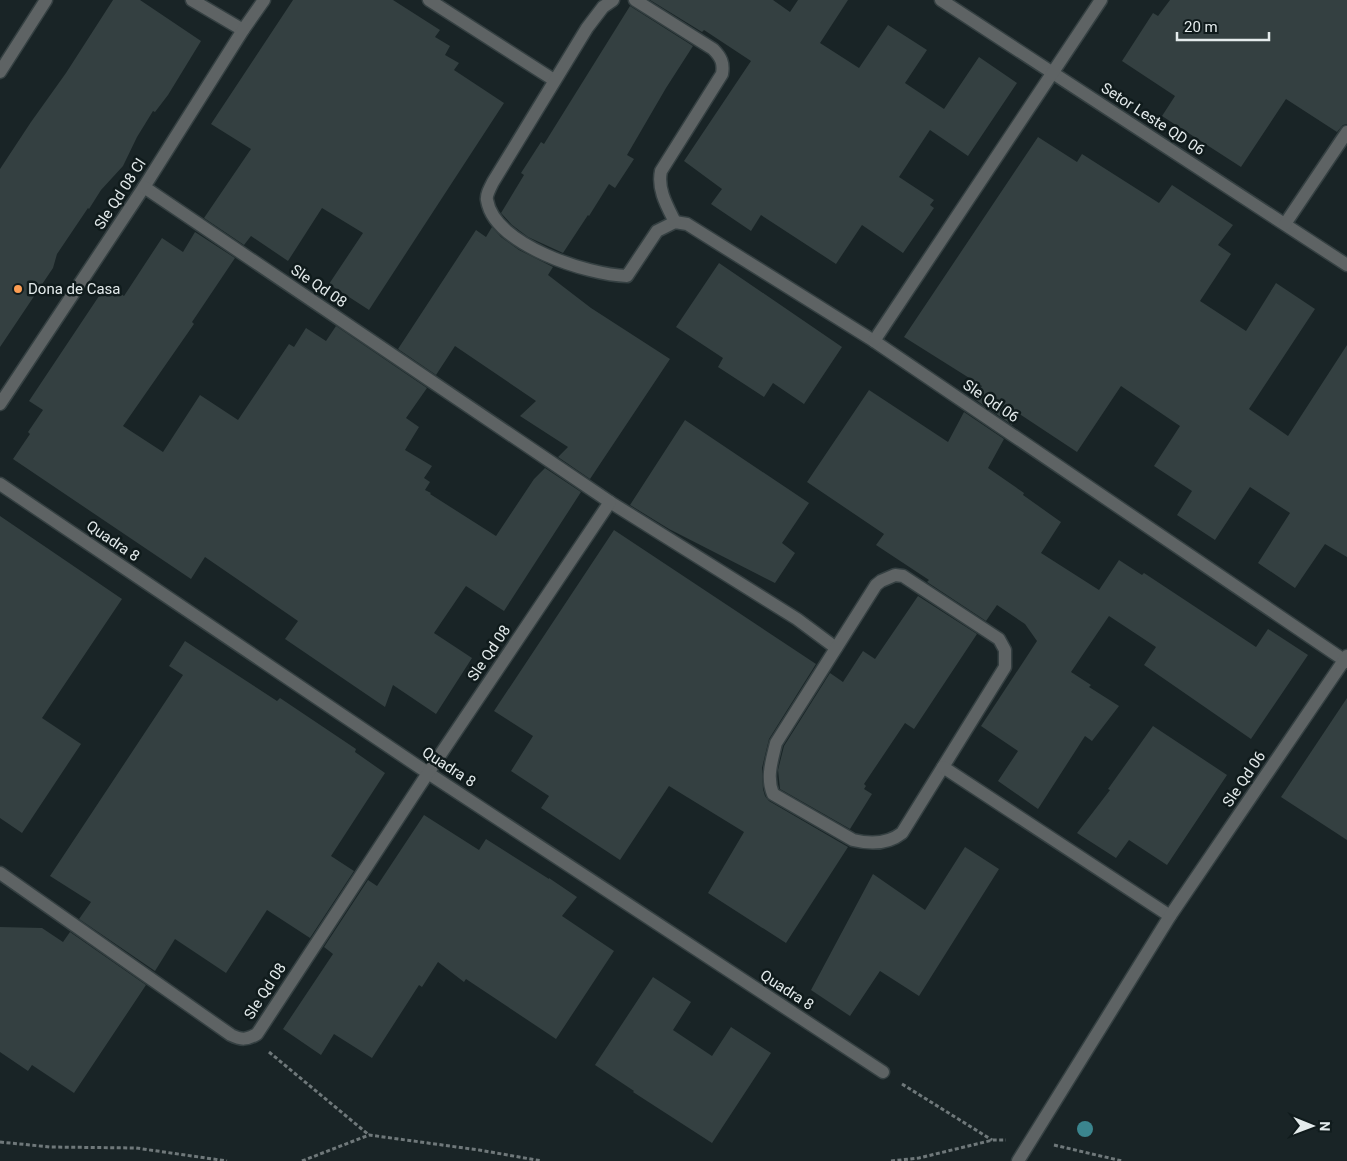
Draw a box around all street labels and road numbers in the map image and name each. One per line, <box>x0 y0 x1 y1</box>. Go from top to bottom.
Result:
street label: Setor Leste QD 06 <box>1098 79 1208 159</box>
street label: Sle Qd 08 Cl <box>90 155 150 233</box>
street label: Sle Qd 08 <box>288 261 350 311</box>
street label: Sle Qd 06 <box>960 376 1022 426</box>
street label: Quadra 8 <box>83 517 143 565</box>
street label: Sle Qd 08 <box>464 622 514 684</box>
street label: Quadra 8 <box>419 743 479 791</box>
street label: Sle Qd 06 <box>1219 748 1269 810</box>
street label: Sle Qd 08 <box>240 959 290 1023</box>
street label: Quadra 8 <box>757 966 817 1014</box>

